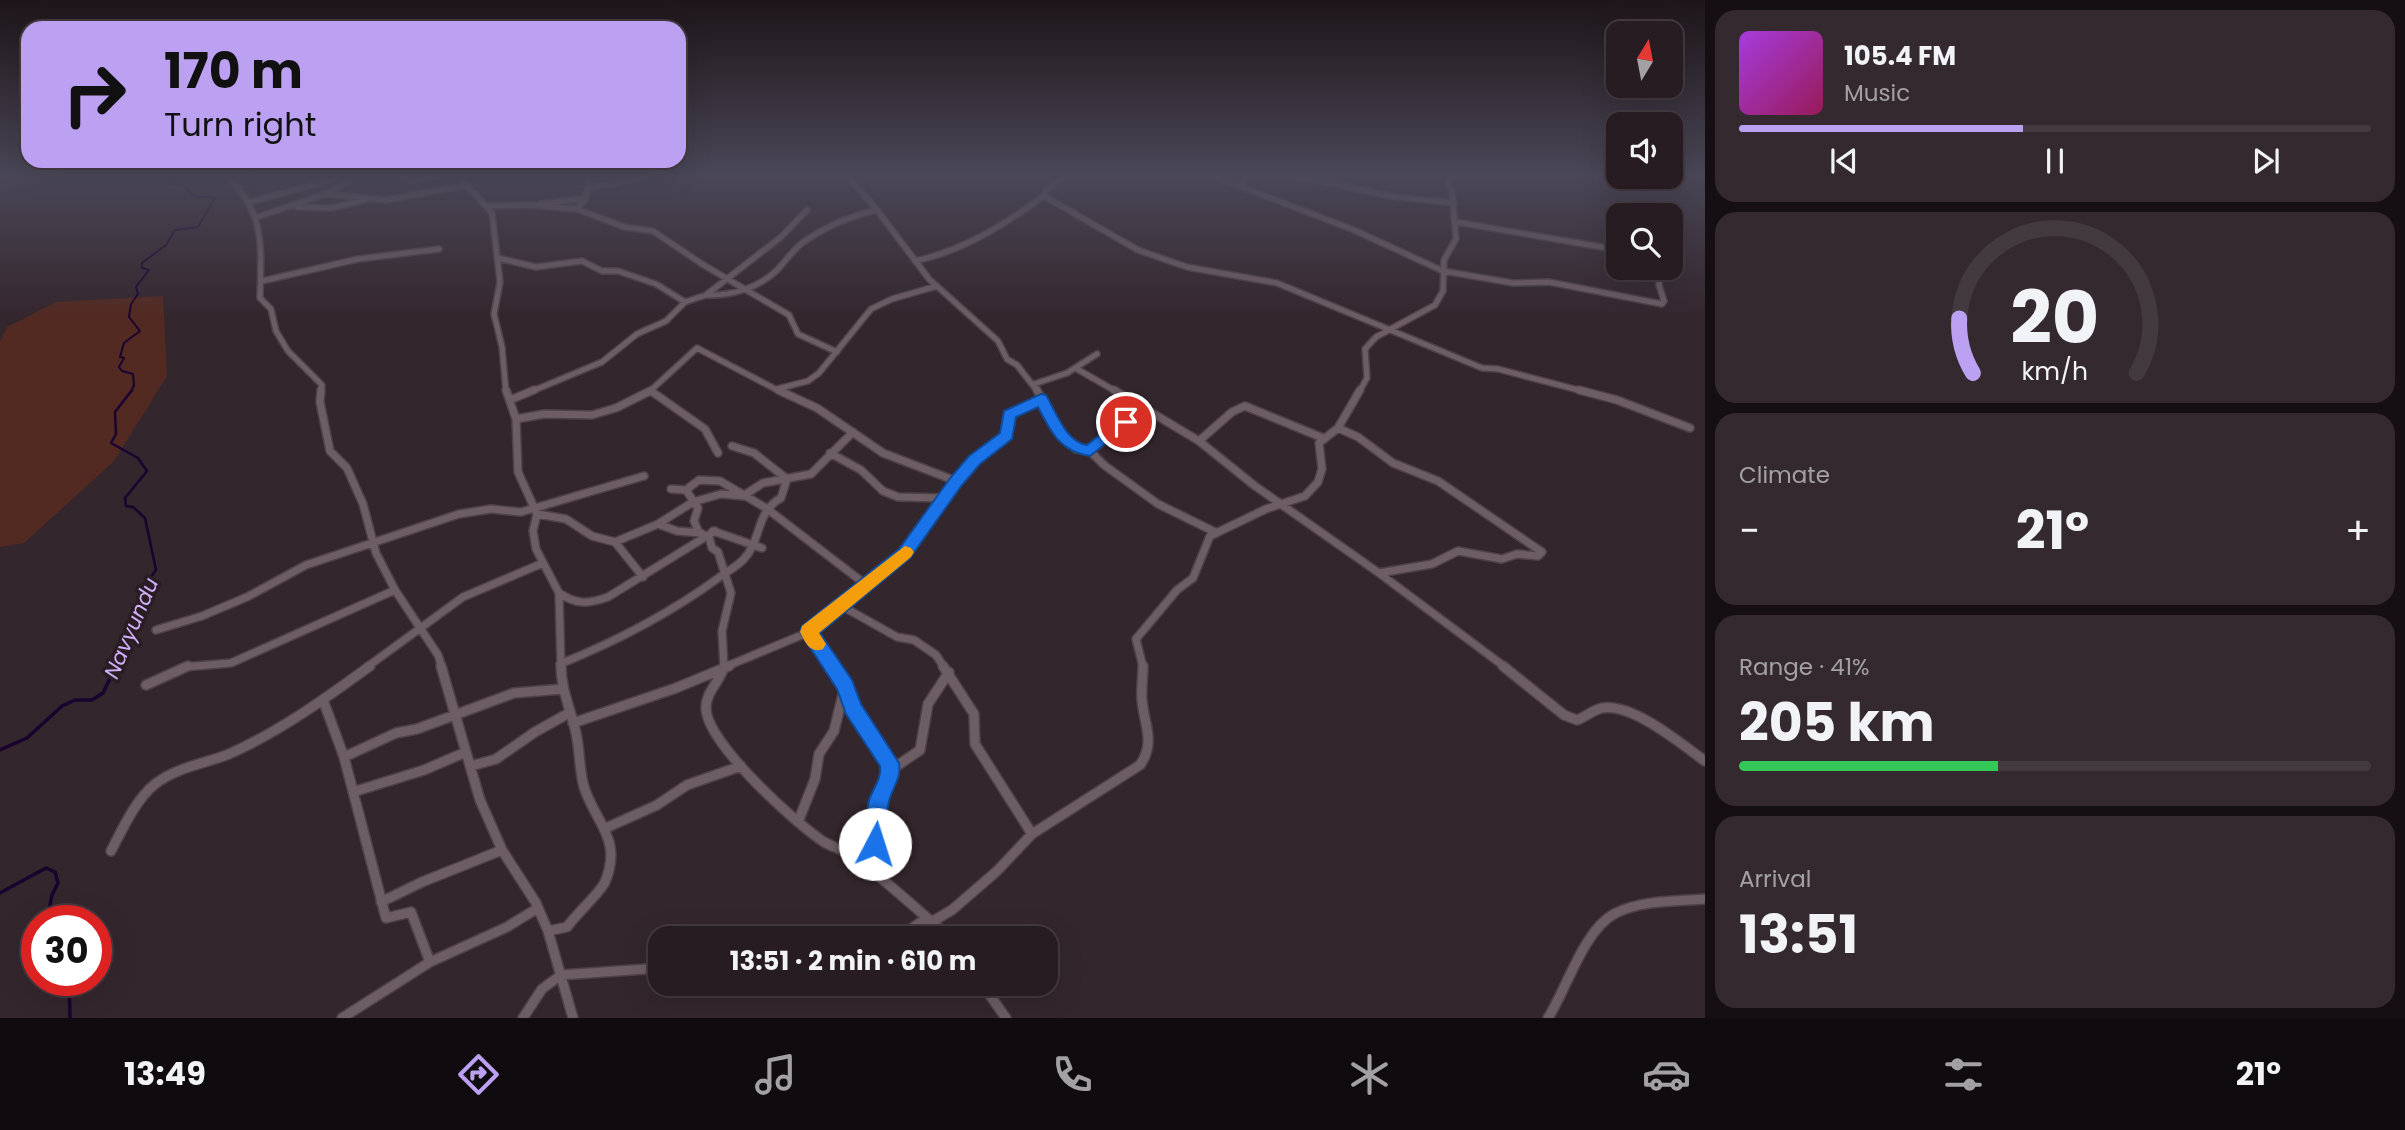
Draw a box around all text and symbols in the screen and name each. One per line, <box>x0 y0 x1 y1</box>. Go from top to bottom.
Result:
north arrow <box>1606 21 1684 98</box>
map controls <box>1606 21 1683 280</box>
text: 170 m <box>164 37 303 105</box>
text: 105.4 FM <box>1844 38 1956 74</box>
icon: right <box>49 49 140 140</box>
text: Music <box>1844 77 1910 109</box>
text: Turn right <box>164 102 316 147</box>
button: sound <box>1606 112 1683 189</box>
icon: previous <box>1825 142 1863 180</box>
icon: pause <box>2036 142 2074 180</box>
icon: next <box>2247 142 2285 180</box>
button: search <box>1606 203 1683 280</box>
text: 20 <box>2010 268 2100 369</box>
text: km/h <box>2022 354 2088 389</box>
pin <box>1096 392 1156 452</box>
icon: arrive <box>1107 403 1145 441</box>
text: Climate <box>1739 459 1830 491</box>
text: 21° <box>2016 494 2089 567</box>
text: − <box>1739 504 1760 557</box>
text: + <box>2345 504 2371 557</box>
water label: Navyundu <box>97 573 165 683</box>
text: Range · 41% <box>1739 651 1870 683</box>
text: 205 km <box>1739 686 1935 759</box>
position arrow <box>838 807 912 881</box>
text: Arrival <box>1739 863 1811 895</box>
text: 13:51 <box>1739 898 1858 971</box>
speed limit sign: 30 <box>21 905 112 996</box>
text: 13:51 · 2 min · 610 m <box>730 943 976 979</box>
icon: directions <box>454 1050 503 1099</box>
icon: music <box>751 1050 800 1099</box>
icon: phone <box>1048 1050 1097 1099</box>
icon: climate <box>1345 1050 1394 1099</box>
icon: car <box>1642 1050 1691 1099</box>
icon: filters <box>1939 1050 1988 1099</box>
text: 13:49 <box>124 1051 206 1096</box>
text: 21° <box>2236 1051 2281 1096</box>

